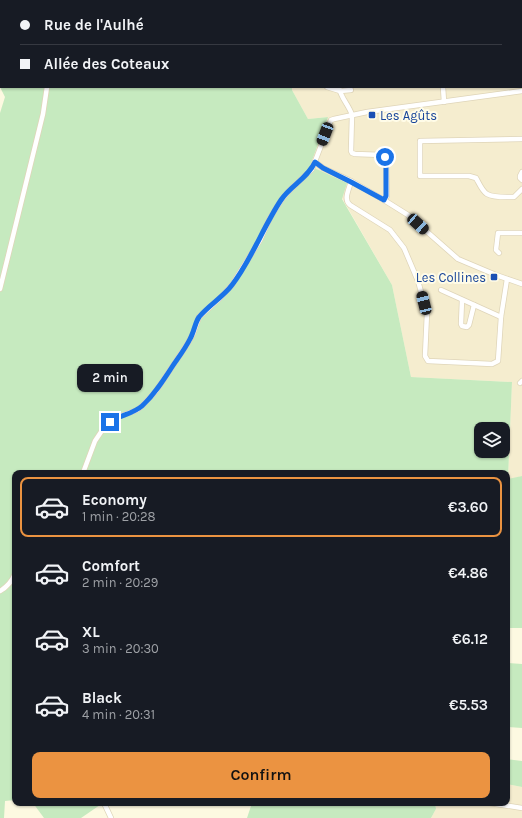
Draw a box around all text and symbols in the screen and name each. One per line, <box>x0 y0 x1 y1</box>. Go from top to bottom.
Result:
text: Rue de l'Aulhé <box>44 16 144 34</box>
text: Allée des Coteaux <box>44 55 169 73</box>
place label: Les Agûts <box>380 108 437 123</box>
marker: Les Agûts <box>367 110 377 120</box>
car <box>315 121 335 147</box>
route start <box>376 148 394 166</box>
car <box>405 212 431 236</box>
place label: Les Collines <box>416 270 486 285</box>
marker: Les Collines <box>489 272 499 282</box>
car <box>415 290 433 316</box>
callout: 2 min <box>77 364 143 392</box>
text: 2 min <box>92 370 128 385</box>
route end <box>101 413 119 431</box>
map controls <box>474 422 510 458</box>
button: layers <box>474 422 510 458</box>
icon: car <box>34 489 70 525</box>
text: Economy <box>82 491 147 509</box>
text: €3.60 <box>448 498 488 516</box>
text: 1 min · 20:28 <box>82 509 156 524</box>
icon: car <box>34 555 70 591</box>
text: Comfort <box>82 557 140 575</box>
text: €4.86 <box>448 564 488 582</box>
text: 2 min · 20:29 <box>82 575 158 590</box>
icon: car <box>34 621 70 657</box>
text: XL <box>82 623 100 641</box>
text: €6.12 <box>452 630 488 648</box>
text: 3 min · 20:30 <box>82 641 159 656</box>
icon: car <box>34 687 70 723</box>
text: Black <box>82 689 122 707</box>
text: €5.53 <box>449 696 488 714</box>
text: 4 min · 20:31 <box>82 707 155 722</box>
button: Confirm <box>32 752 490 798</box>

